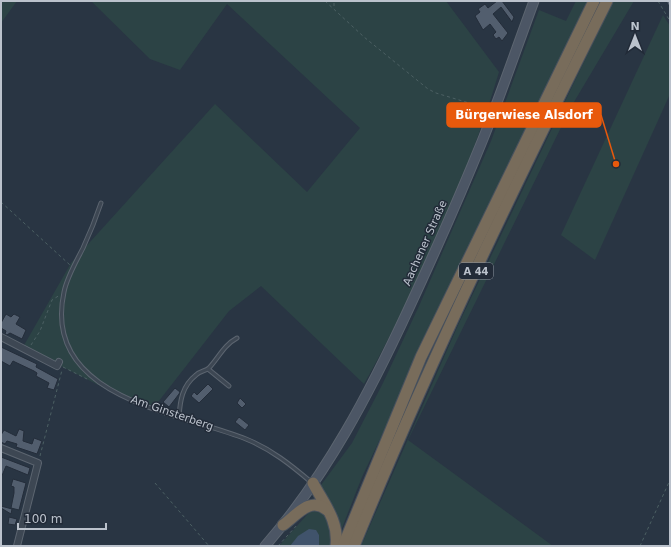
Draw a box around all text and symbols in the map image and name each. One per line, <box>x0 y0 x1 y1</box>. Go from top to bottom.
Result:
north arrow <box>615 16 655 56</box>
text: N <box>630 20 640 33</box>
callout: Bürgerwiese Alsdorf <box>447 103 601 127</box>
text: Bürgerwiese Alsdorf <box>455 108 594 122</box>
street label: Aachener Straße <box>400 198 450 288</box>
road number: A 44 <box>459 263 493 279</box>
street label: Am Ginsterberg <box>129 393 215 433</box>
scale bar <box>18 505 106 531</box>
text: 100 m <box>24 512 62 526</box>

